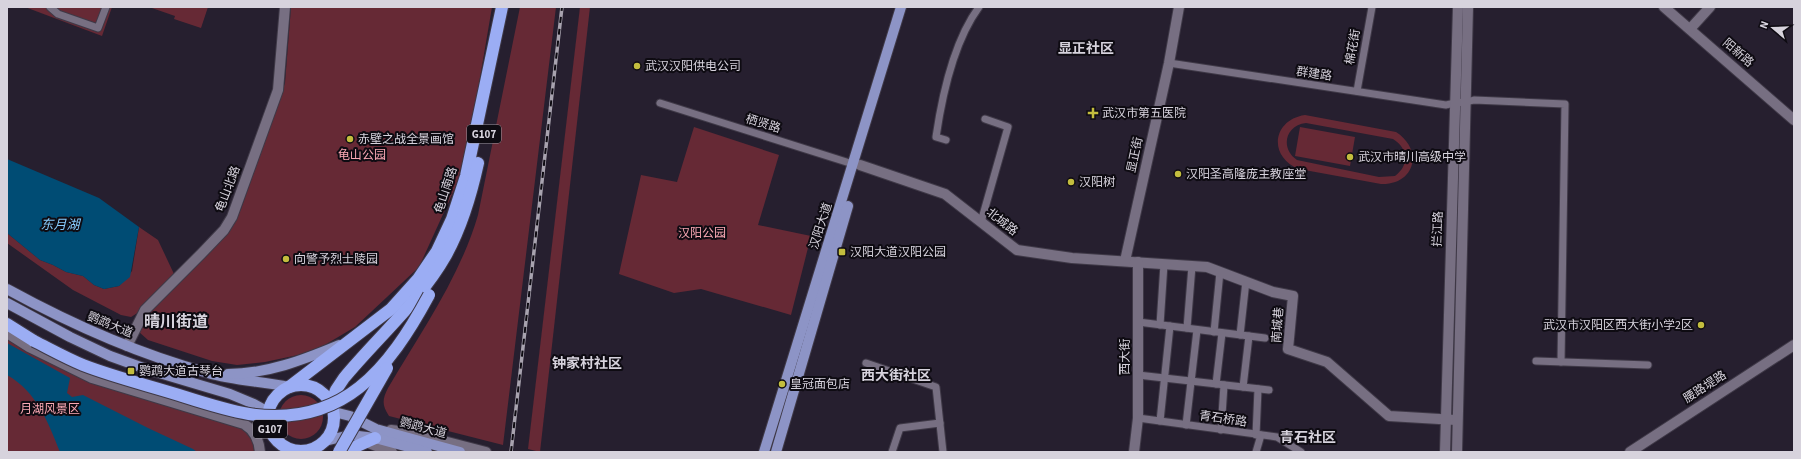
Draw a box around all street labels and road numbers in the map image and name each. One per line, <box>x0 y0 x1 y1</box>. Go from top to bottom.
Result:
street label: 棉花街 <box>1342 28 1364 66</box>
street label: 阳新路 <box>1719 35 1757 71</box>
street label: 群建路 <box>1295 63 1333 85</box>
street label: 栖贤路 <box>743 111 783 137</box>
road number: G107 <box>467 125 501 143</box>
street label: 显正街 <box>1123 136 1147 174</box>
street label: 龟山北路 <box>211 164 245 214</box>
street label: 龟山南路 <box>430 165 462 215</box>
street label: 汉阳大道 <box>805 201 837 251</box>
street label: 北城路 <box>983 204 1021 240</box>
street label: 拦江路 <box>1429 211 1447 247</box>
street label: 南城巷 <box>1268 306 1288 344</box>
street label: 鹦鹉大道 <box>85 308 135 342</box>
street label: 西大街 <box>1117 339 1134 375</box>
street label: 腰路堤路 <box>1680 367 1730 407</box>
street label: 青石桥路 <box>1198 407 1248 431</box>
street label: 鹦鹉大道 <box>398 414 448 442</box>
road number: G107 <box>253 420 287 438</box>

